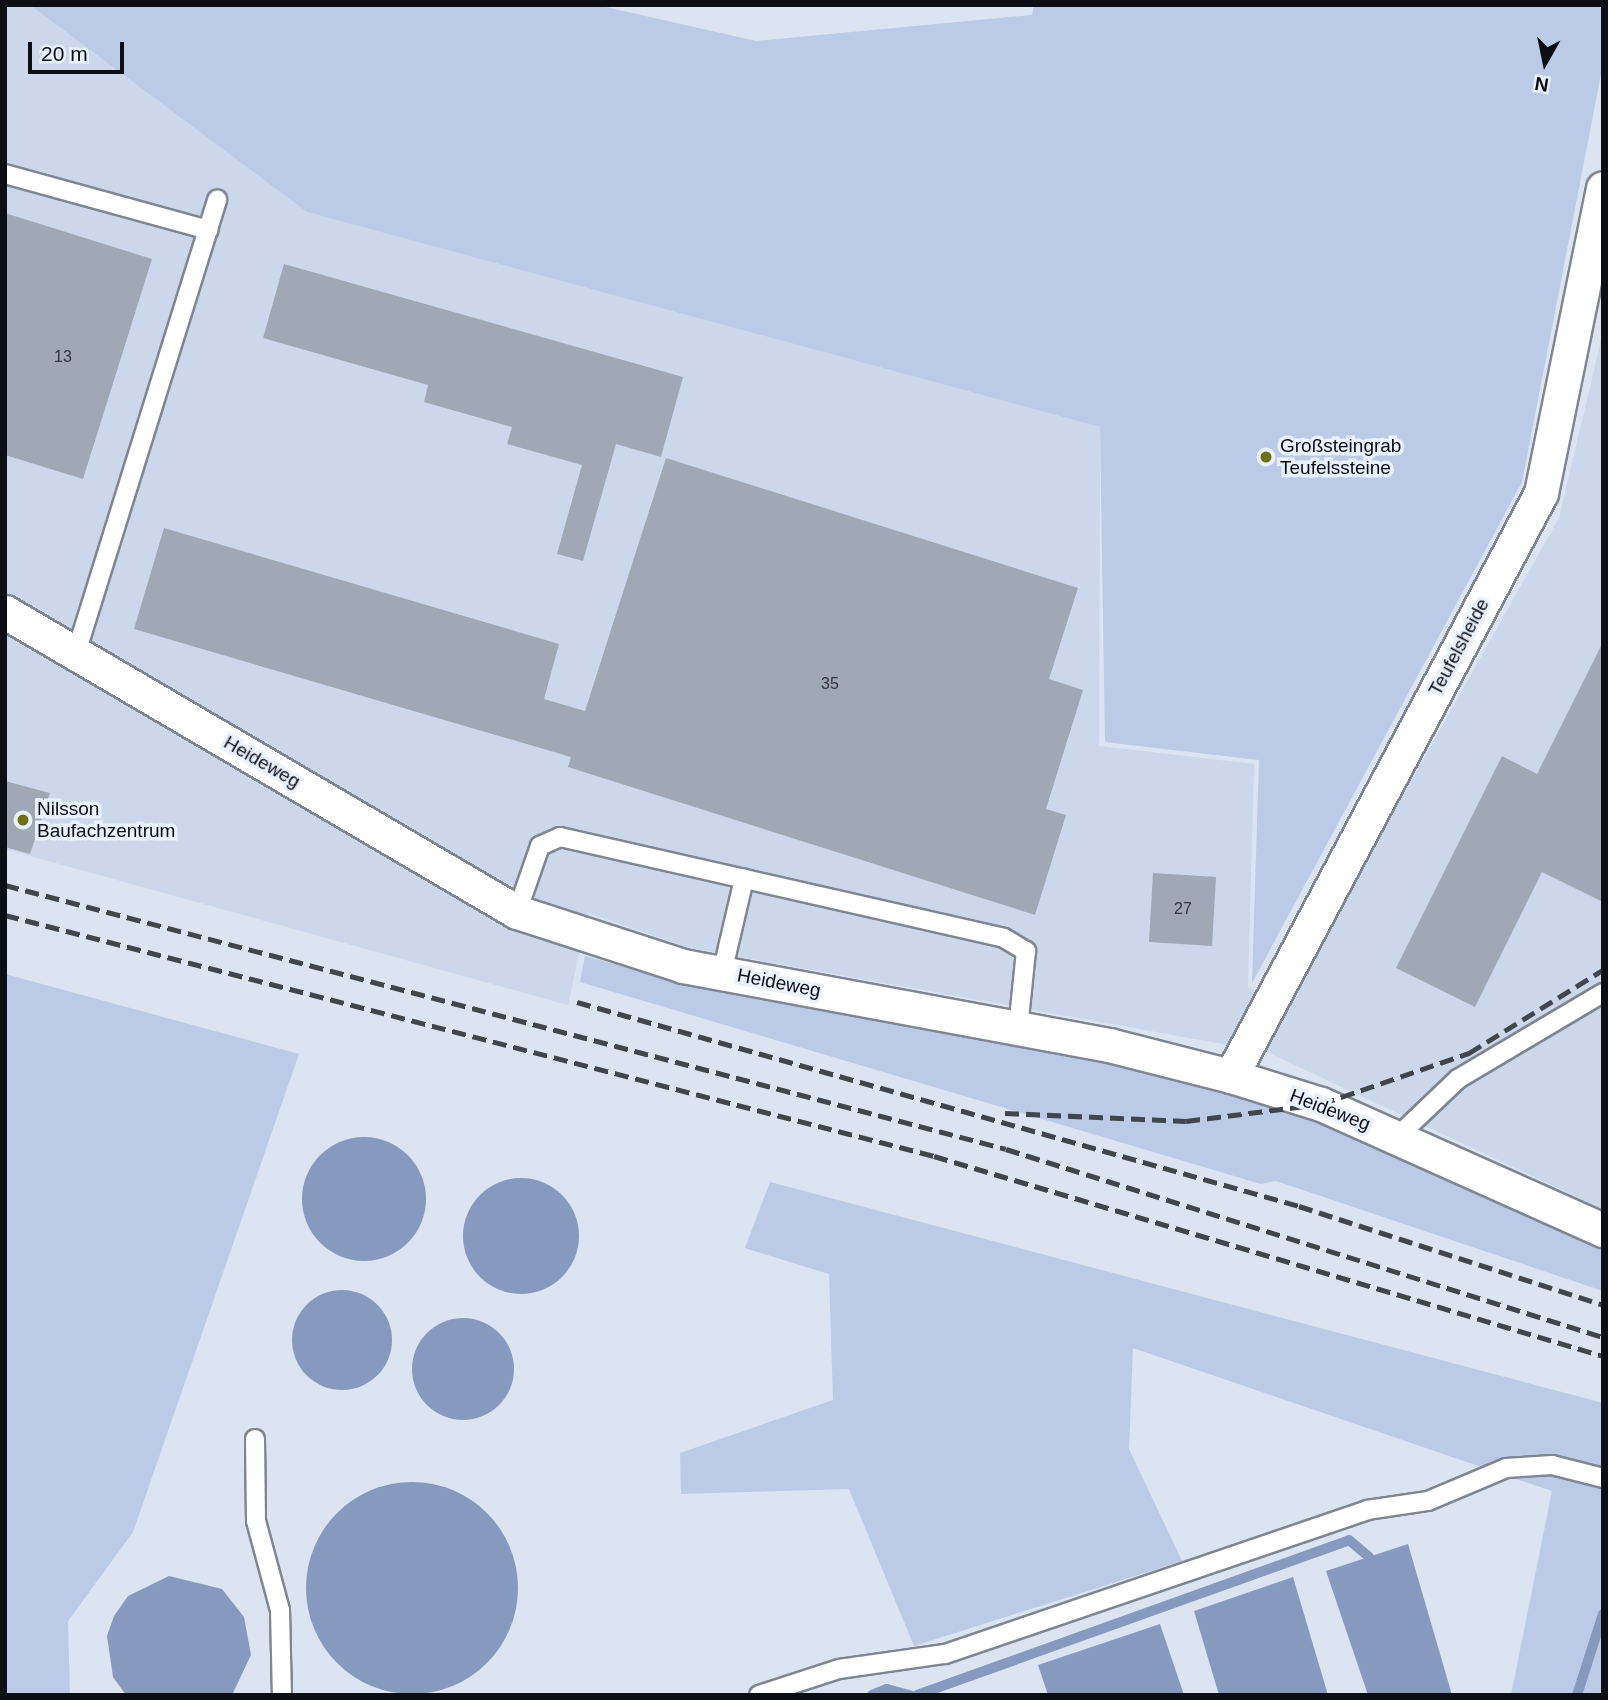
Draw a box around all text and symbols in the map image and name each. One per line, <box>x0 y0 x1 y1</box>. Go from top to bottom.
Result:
scale bar <box>32 28 128 72</box>
north arrow <box>1510 28 1580 98</box>
text: 20 m <box>41 42 88 65</box>
text: N <box>1533 73 1550 96</box>
house number: 13 <box>54 347 72 367</box>
place label: Großsteingrab Teufelssteine <box>1280 435 1401 479</box>
marker: Großsteingrab Teufelssteine <box>1258 449 1274 465</box>
street label: Teufelsheide <box>1424 595 1494 699</box>
house number: 35 <box>821 674 839 694</box>
street label: Heideweg <box>220 731 304 793</box>
place label: Nilsson Baufachzentrum <box>37 798 175 842</box>
marker: Nilsson Baufachzentrum <box>15 812 31 828</box>
house number: 27 <box>1174 899 1192 919</box>
street label: Heideweg <box>735 964 823 1002</box>
street label: Heideweg <box>1286 1084 1374 1136</box>

